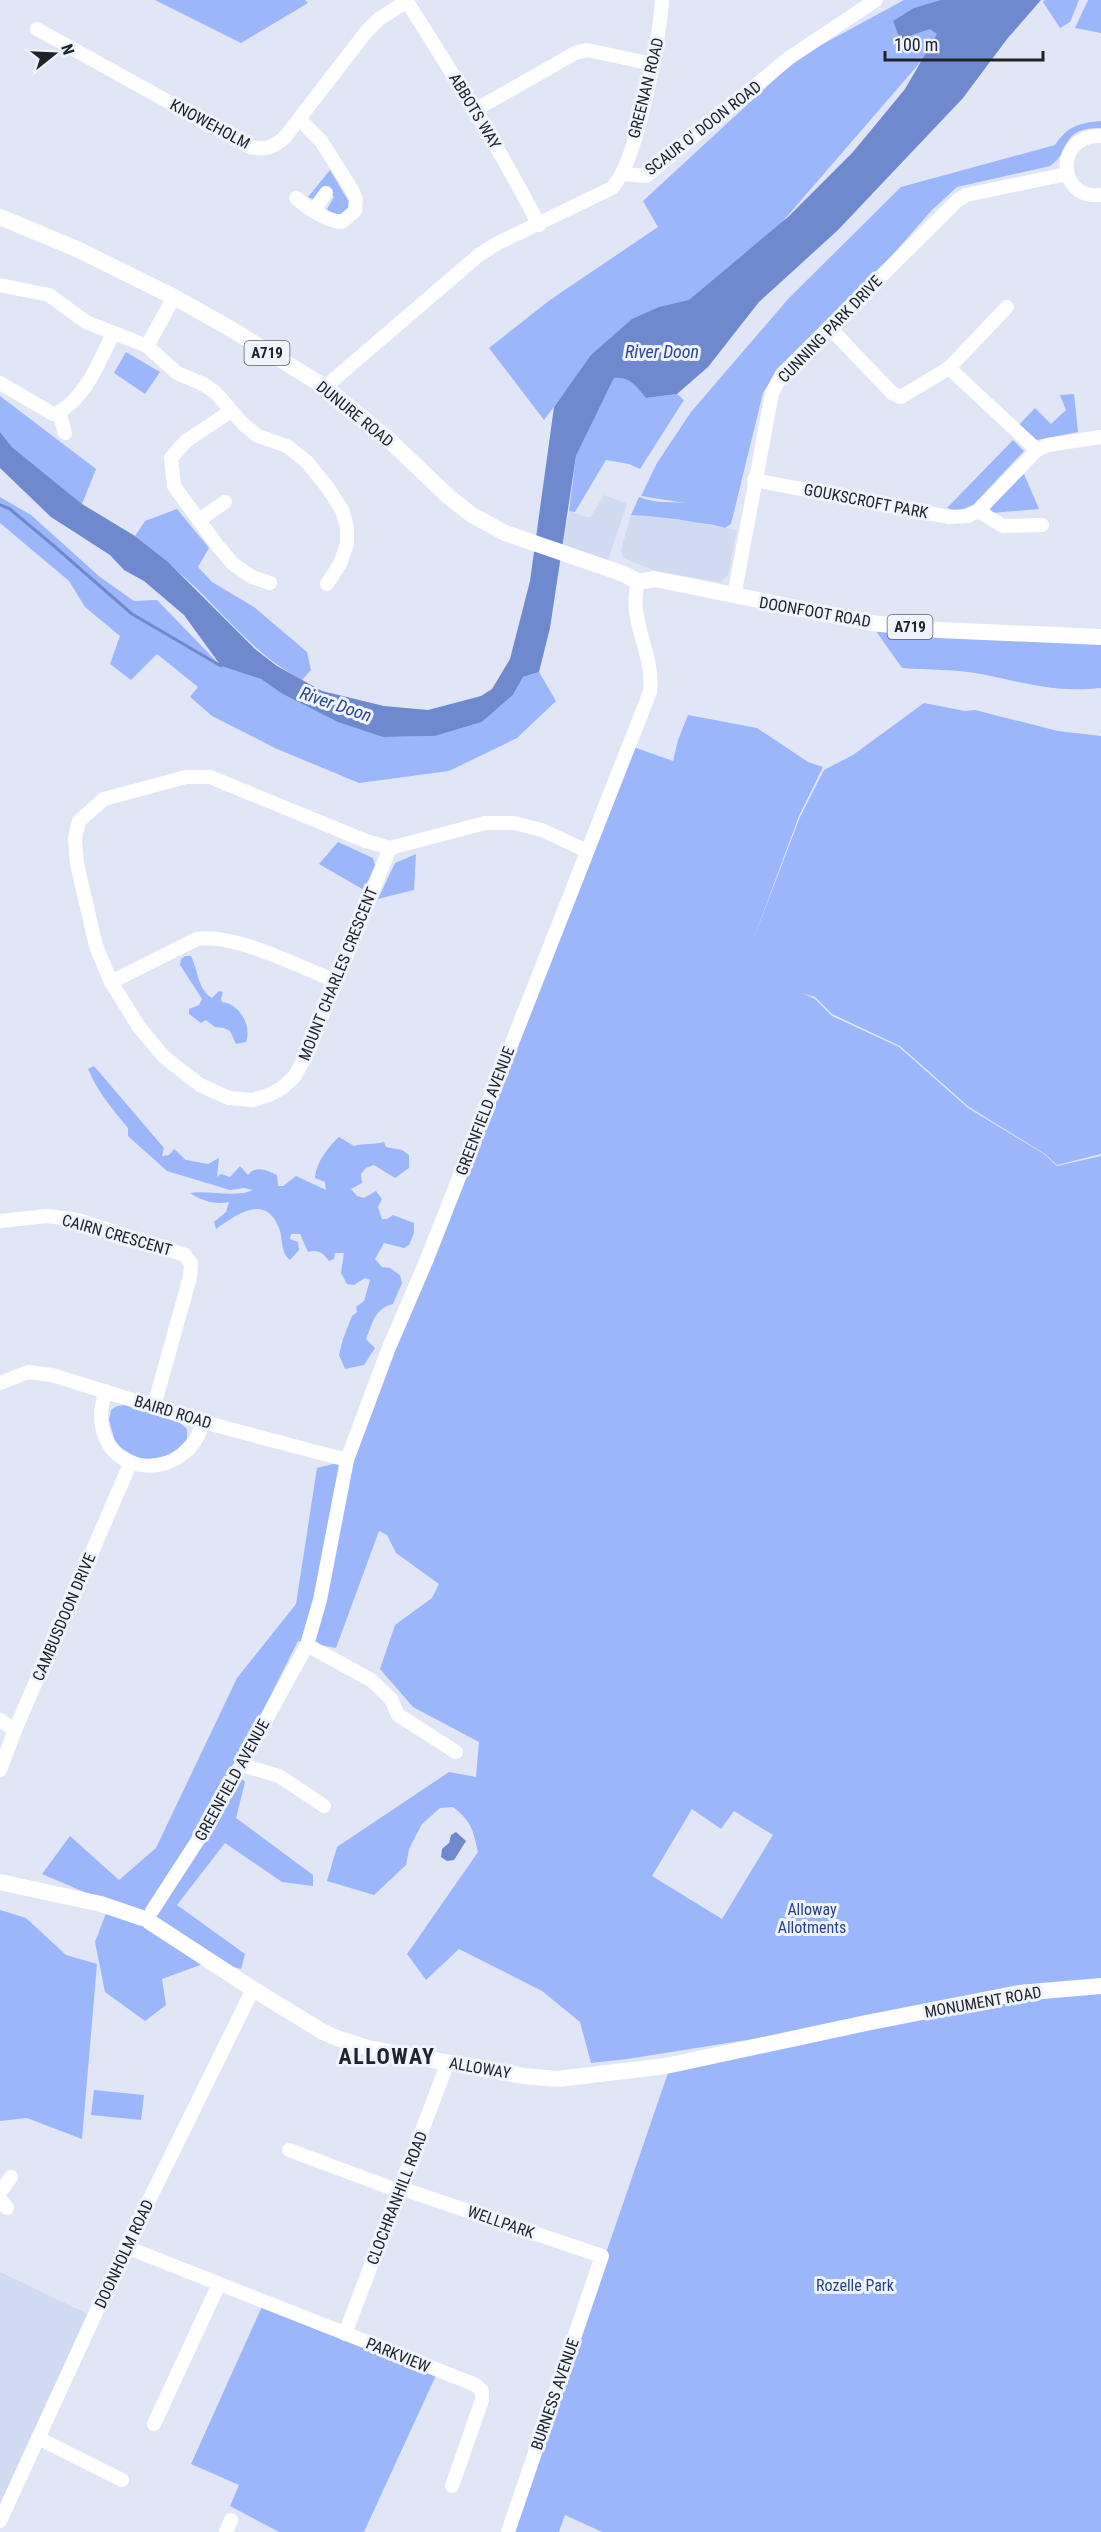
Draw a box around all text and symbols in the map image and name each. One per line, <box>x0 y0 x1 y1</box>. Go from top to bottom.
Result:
north arrow <box>24 24 84 84</box>
scale bar <box>885 24 1042 62</box>
text: 100 m <box>894 34 938 55</box>
street label: GREENAN ROAD <box>624 36 668 140</box>
text: N <box>57 42 78 57</box>
street label: ABBOTS WAY <box>445 70 505 153</box>
street label: SCAUR O' DOON ROAD <box>641 77 765 179</box>
street label: KNOWEHOLM <box>167 95 253 153</box>
street label: CUNNING PARK DRIVE <box>774 272 886 386</box>
road number: A719 <box>244 341 290 365</box>
water label: River Doon <box>625 341 699 362</box>
street label: DUNURE ROAD <box>313 377 397 451</box>
street label: GOUKSCROFT PARK <box>802 480 930 522</box>
street label: DOONFOOT ROAD <box>758 593 872 631</box>
road number: A719 <box>888 615 932 639</box>
water label: River Doon <box>298 682 374 726</box>
street label: MOUNT CHARLES CRESCENT <box>294 885 382 1063</box>
street label: GREENFIELD AVENUE <box>452 1044 518 1178</box>
street label: CAIRN CRESCENT <box>60 1210 174 1260</box>
street label: BAIRD ROAD <box>132 1391 214 1433</box>
street label: CAMBUSDOON DRIVE <box>29 1550 100 1684</box>
street label: GREENFIELD AVENUE <box>191 1716 273 1844</box>
park label: Alloway Allotments <box>778 1900 846 1937</box>
street label: MONUMENT ROAD <box>923 1982 1043 2022</box>
district label: ALLOWAY <box>339 2044 435 2069</box>
street label: ALLOWAY <box>448 2053 513 2083</box>
street label: CLOCHRANHILL ROAD <box>363 2129 431 2267</box>
street label: DOONHOLM ROAD <box>91 2197 157 2311</box>
street label: WELLPARK <box>465 2202 537 2242</box>
park label: Rozelle Park <box>816 2276 895 2295</box>
street label: PARKVIEW <box>363 2334 433 2376</box>
street label: BURNESS AVENUE <box>527 2336 583 2452</box>

